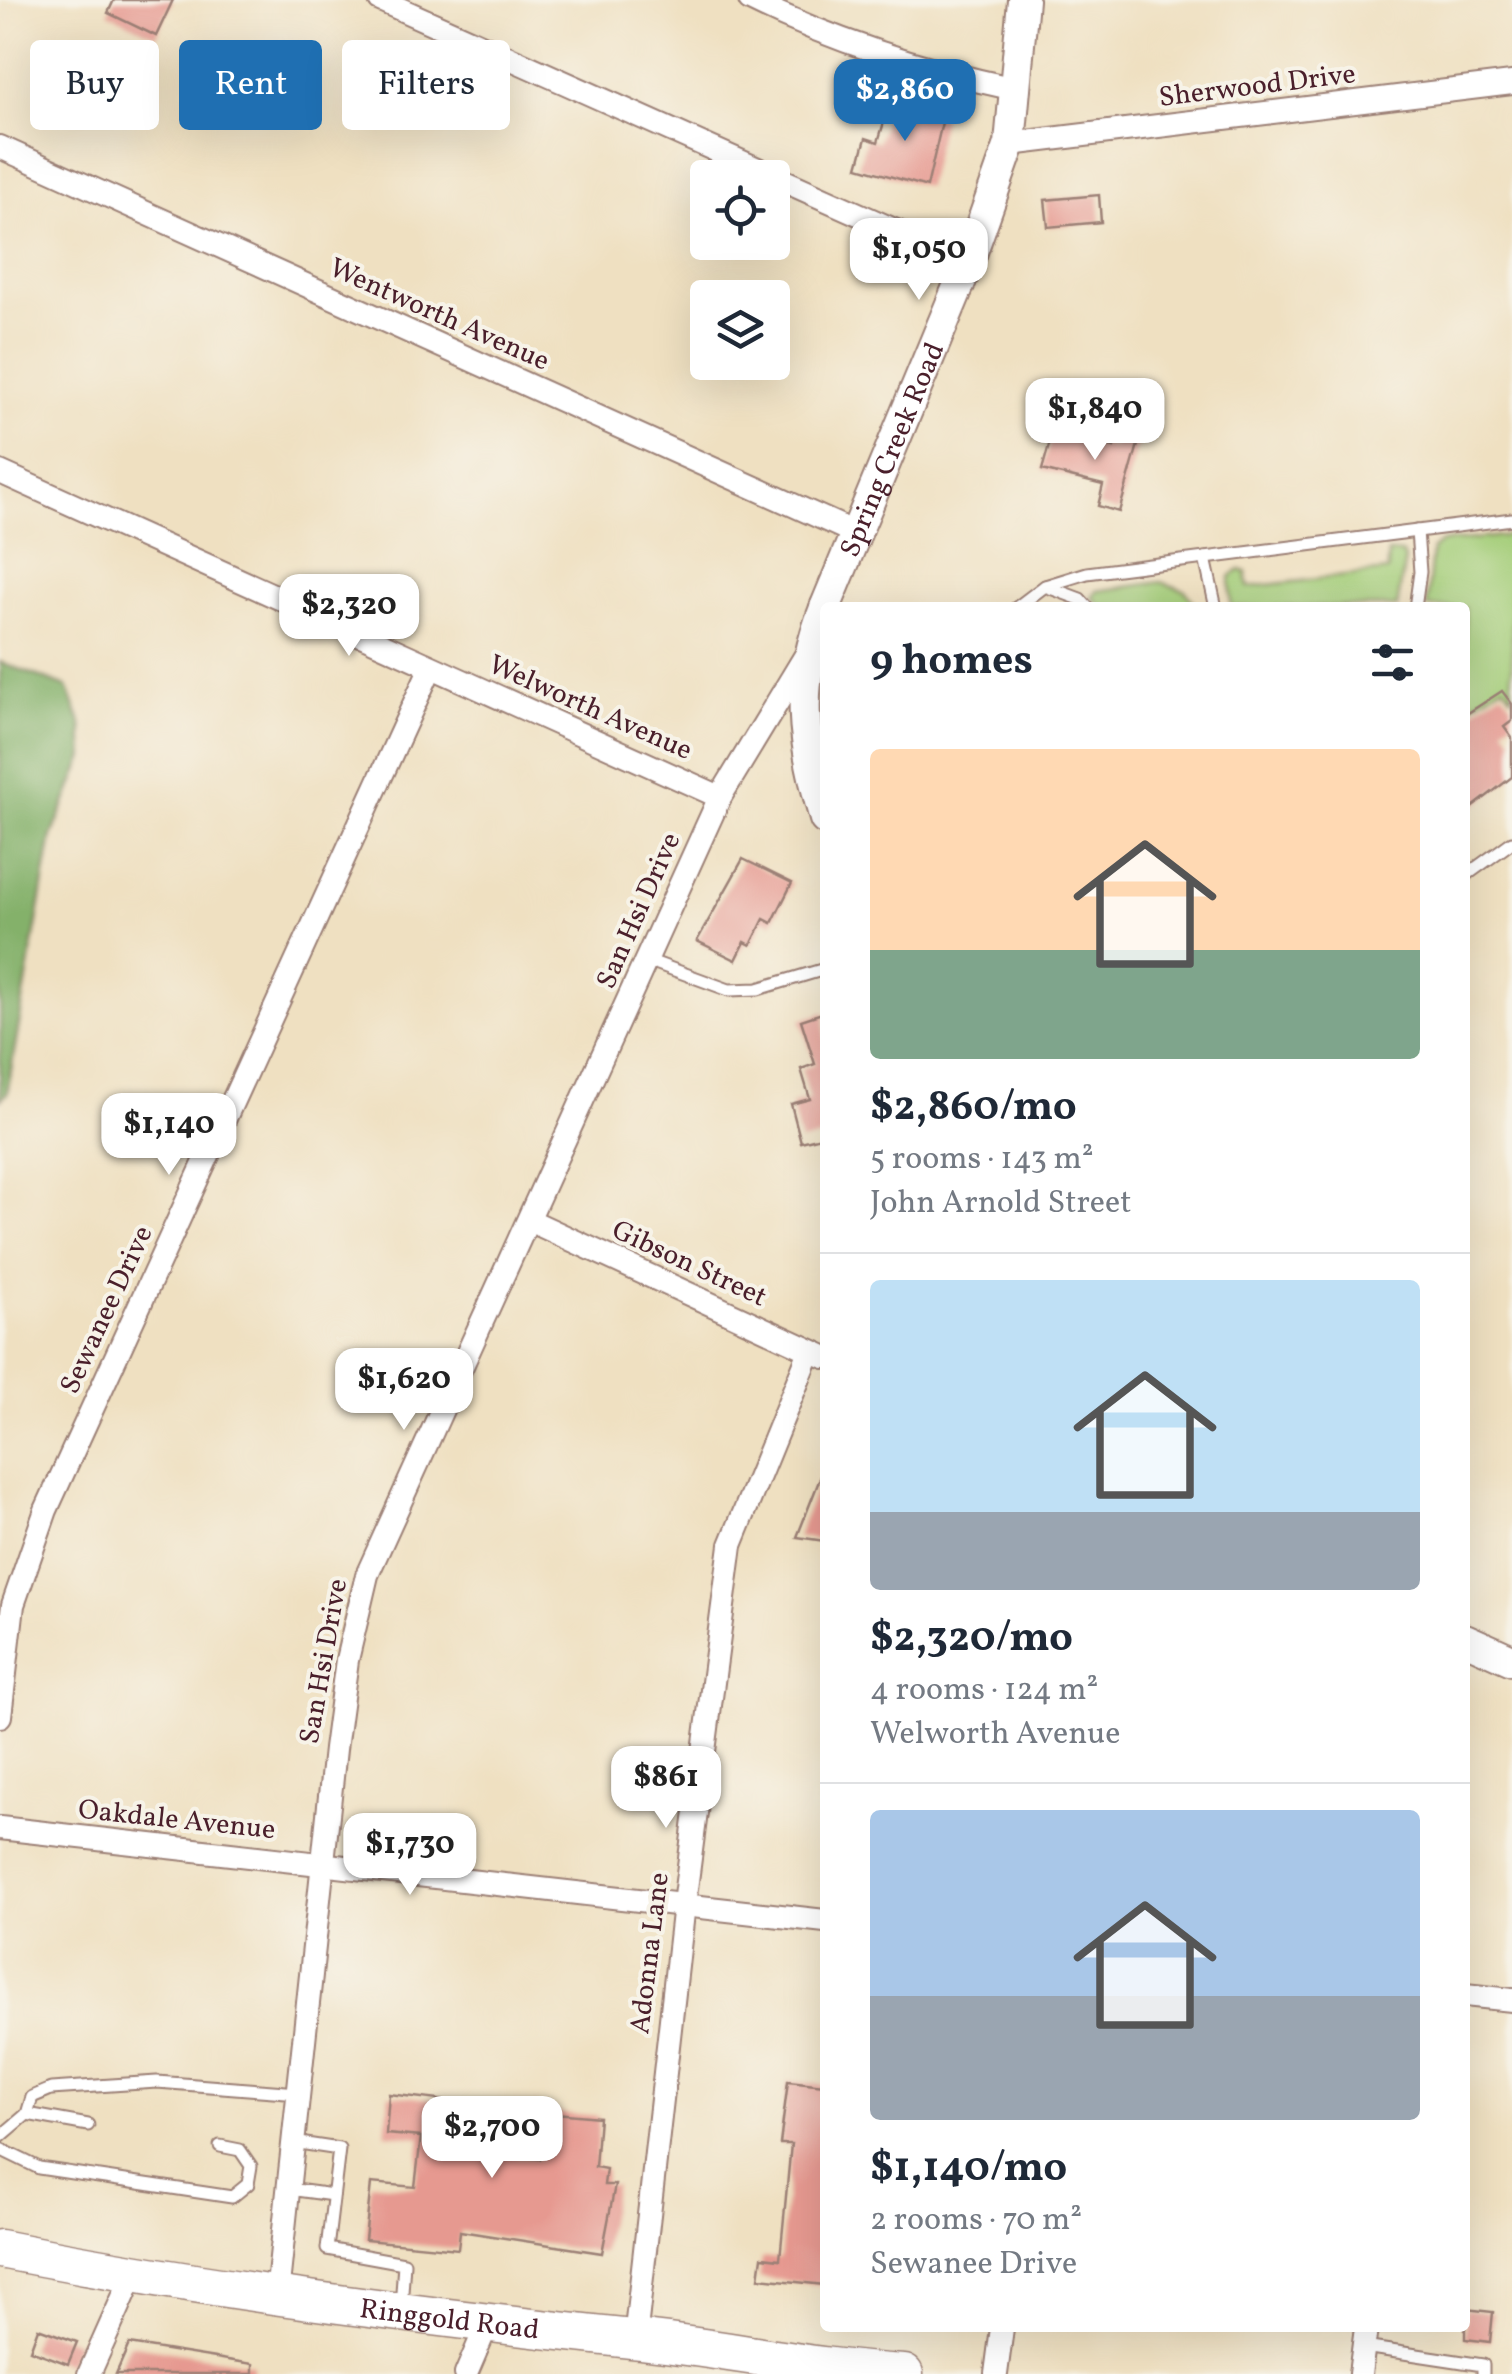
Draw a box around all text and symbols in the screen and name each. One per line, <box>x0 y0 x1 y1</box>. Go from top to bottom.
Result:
chip: Buy <box>30 40 159 130</box>
chip: Rent <box>179 40 322 130</box>
chip: Filters <box>342 40 510 130</box>
street label: Sherwood Drive <box>1157 55 1358 118</box>
pin: $2,860 <box>824 59 986 144</box>
text: $2,860 <box>856 69 954 113</box>
map controls <box>690 160 790 380</box>
button: locate <box>690 160 790 260</box>
pin: $1,050 <box>838 218 1000 303</box>
text: $1,050 <box>872 228 966 272</box>
street label: Wentworth Avenue <box>323 249 555 381</box>
button: layers <box>690 280 790 380</box>
street label: Spring Creek Road <box>831 337 955 563</box>
pin: $1,840 <box>1014 378 1176 463</box>
text: $1,840 <box>1047 388 1143 432</box>
pin: $2,320 <box>268 574 430 659</box>
text: $2,320 <box>301 584 397 628</box>
text: 9 homes <box>870 633 1033 692</box>
icon: filters <box>1365 635 1420 690</box>
street label: Welworth Avenue <box>482 646 698 771</box>
icon: home <box>1055 814 1235 994</box>
street label: San Hsi Drive <box>587 827 691 995</box>
text: $2,860/mo <box>870 1079 1077 1138</box>
pin: $1,140 <box>88 1093 250 1178</box>
text: $1,140 <box>123 1103 215 1147</box>
text: 5 rooms · 143 m² <box>870 1138 1094 1182</box>
text: John Arnold Street <box>870 1182 1131 1226</box>
street label: Gibson Street <box>605 1211 773 1317</box>
street label: Sewanee Drive <box>51 1220 163 1400</box>
icon: home <box>1055 1345 1235 1525</box>
pin: $1,620 <box>323 1348 485 1433</box>
text: $1,620 <box>357 1358 451 1402</box>
street label: San Hsi Drive <box>291 1576 358 1747</box>
text: $2,320/mo <box>870 1610 1073 1669</box>
text: 4 rooms · 124 m² <box>870 1669 1098 1713</box>
text: Welworth Avenue <box>870 1713 1121 1757</box>
pin: $861 <box>607 1746 725 1831</box>
text: $861 <box>633 1756 699 1800</box>
street label: Oakdale Avenue <box>76 1791 277 1850</box>
pin: $1,730 <box>329 1813 491 1898</box>
text: $1,730 <box>365 1823 455 1867</box>
street label: Adonna Lane <box>621 1870 680 2036</box>
icon: home <box>1055 1875 1235 2055</box>
pin: $2,700 <box>411 2096 573 2181</box>
text: $2,700 <box>444 2106 540 2150</box>
text: $1,140/mo <box>870 2140 1067 2199</box>
text: 2 rooms · 70 m² <box>870 2199 1082 2243</box>
text: Sewanee Drive <box>870 2243 1077 2287</box>
street label: Ringgold Road <box>357 2290 541 2351</box>

